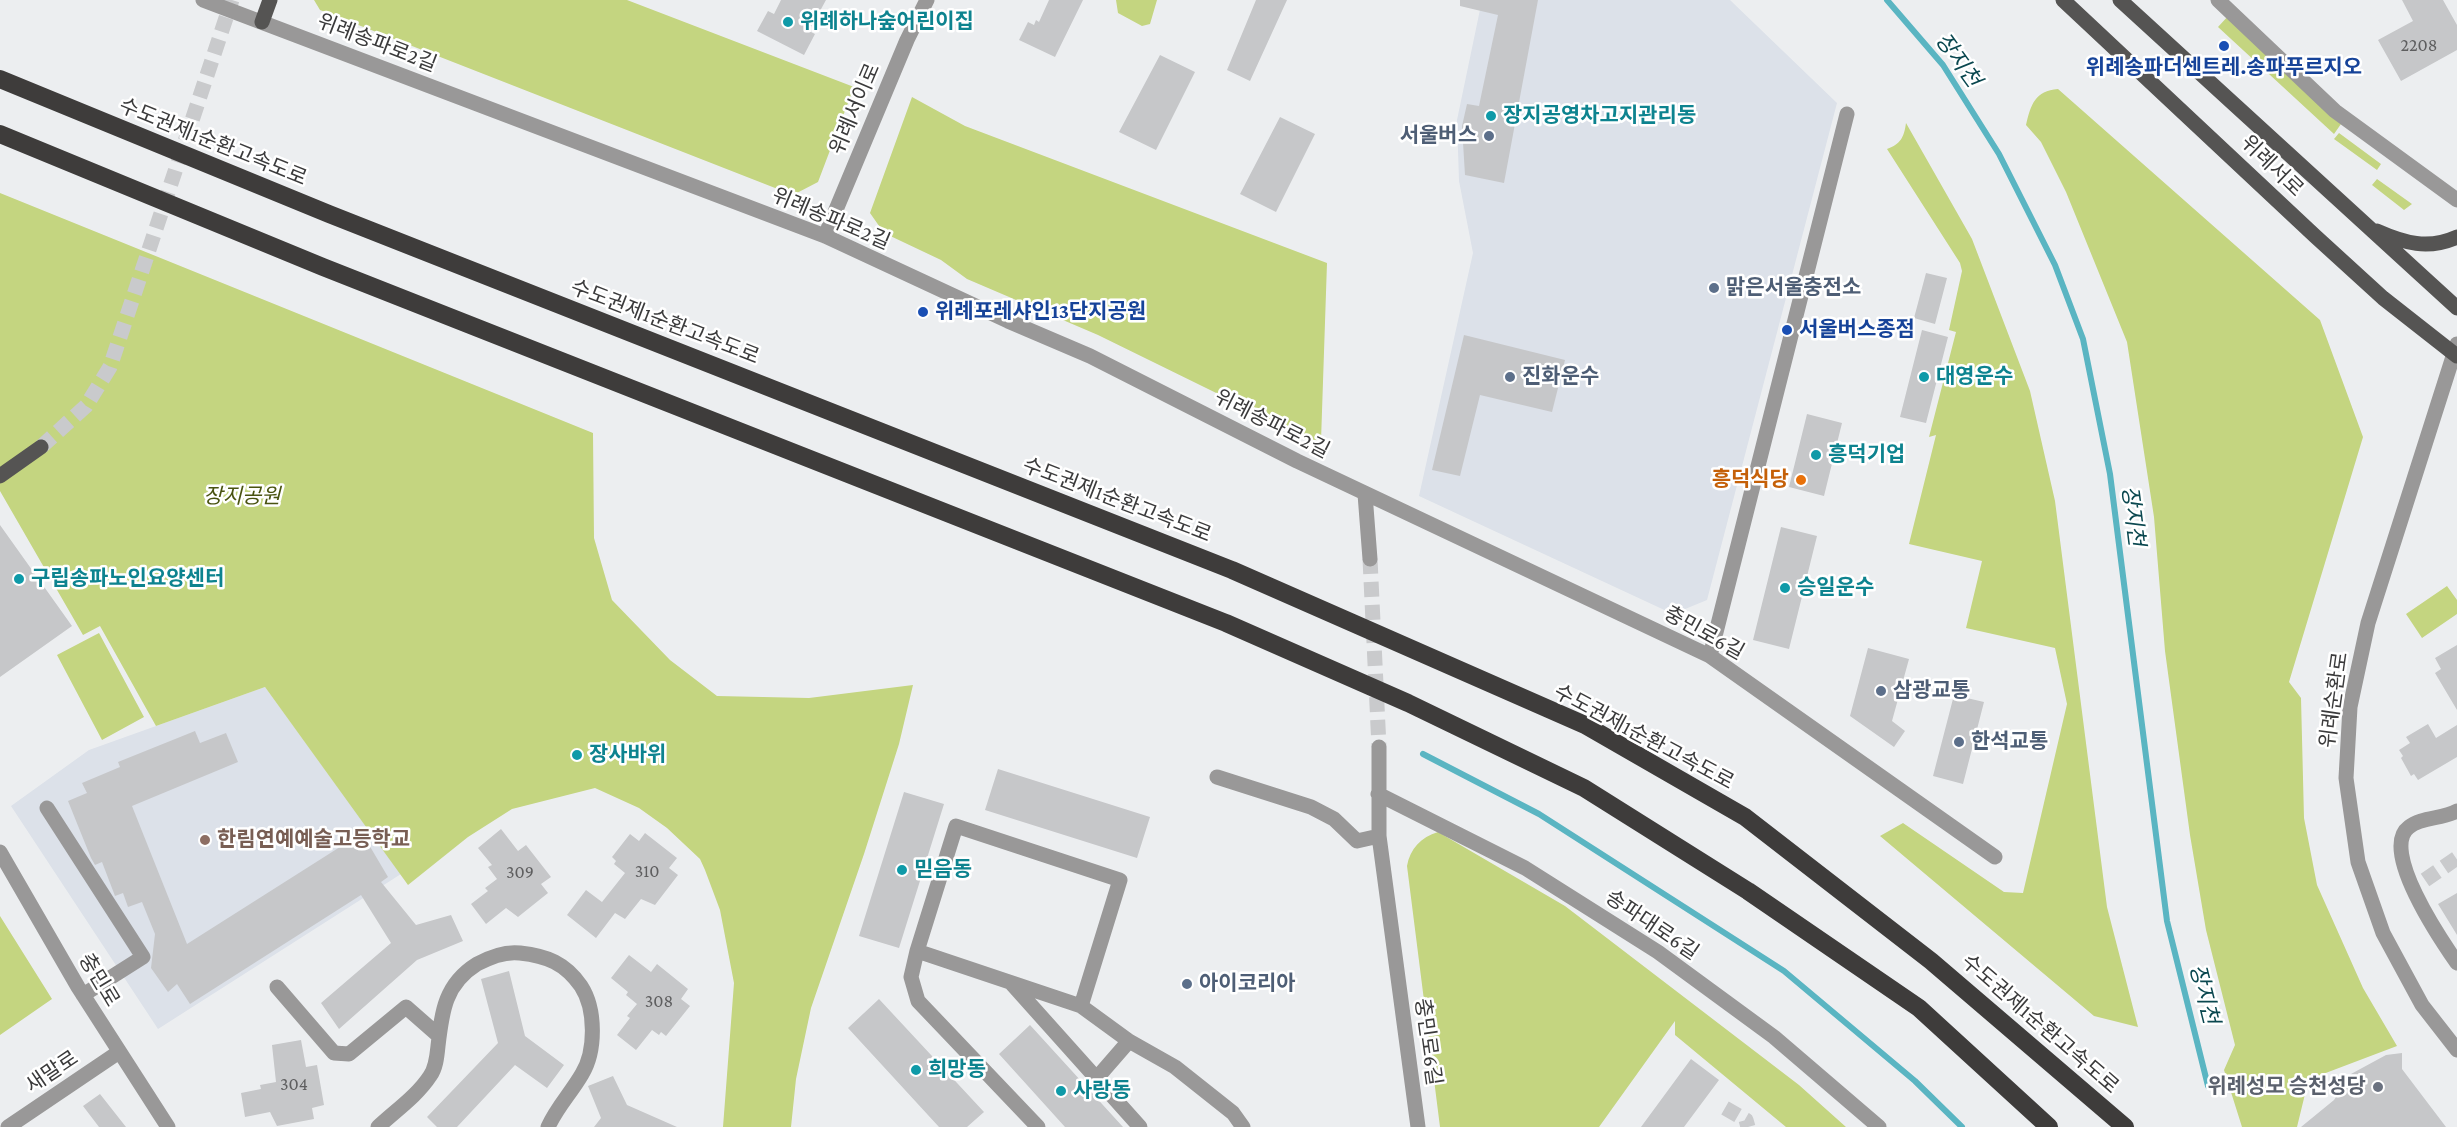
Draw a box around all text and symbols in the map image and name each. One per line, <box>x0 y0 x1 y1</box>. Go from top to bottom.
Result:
street label: 위례송파로2길 <box>314 9 440 77</box>
place label: 위례하나숲어린이집 <box>800 9 974 35</box>
marker: 위례하나숲어린이집 <box>781 15 795 29</box>
water label: 장지천 <box>1929 28 1987 92</box>
house number: 2208 <box>2401 34 2437 56</box>
marker: 위례송파더센트레.송파푸르지오 <box>2217 39 2231 53</box>
place label: 위례송파더센트레.송파푸르지오 <box>2086 55 2362 81</box>
street label: 위례서이로 <box>825 60 885 158</box>
street label: 수도권제1순환고속도로 <box>115 93 311 191</box>
place label: 장지공영차고지관리동 <box>1503 103 1696 129</box>
marker: 장지공영차고지관리동 <box>1484 109 1498 123</box>
place label: 서울버스 <box>1400 123 1477 149</box>
marker: 서울버스 <box>1482 129 1496 143</box>
street label: 위례서로 <box>2235 130 2309 202</box>
street label: 위례송파로2길 <box>768 183 894 255</box>
street label: 수도권제1순환고속도로 <box>567 274 763 370</box>
place label: 맑은서울충전소 <box>1726 275 1861 301</box>
marker: 맑은서울충전소 <box>1707 281 1721 295</box>
place label: 위례포레샤인13단지공원 <box>935 299 1146 325</box>
marker: 위례포레샤인13단지공원 <box>916 305 930 319</box>
place label: 서울버스종점 <box>1799 317 1915 343</box>
marker: 서울버스종점 <box>1780 323 1794 337</box>
place label: 진화운수 <box>1522 364 1599 390</box>
place label: 대영운수 <box>1936 364 2013 390</box>
marker: 진화운수 <box>1503 370 1517 384</box>
marker: 대영운수 <box>1917 370 1931 384</box>
street label: 위례송파로2길 <box>1210 384 1334 464</box>
place label: 흥덕기업 <box>1828 442 1905 468</box>
marker: 흥덕기업 <box>1809 448 1823 462</box>
street label: 수도권제1순환고속도로 <box>1019 452 1215 548</box>
place label: 흥덕식당 <box>1712 467 1789 493</box>
marker: 흥덕식당 <box>1794 473 1808 487</box>
park label: 장지공원 <box>203 484 281 510</box>
water label: 장지천 <box>2116 484 2150 548</box>
place label: 구립송파노인요양센터 <box>31 566 224 592</box>
marker: 구립송파노인요양센터 <box>12 572 26 586</box>
place label: 승일운수 <box>1797 575 1874 601</box>
marker: 승일운수 <box>1778 581 1792 595</box>
street label: 충민로6길 <box>1659 601 1749 665</box>
street label: 위례순환로 <box>2315 650 2353 750</box>
place label: 삼광교통 <box>1893 678 1970 704</box>
street label: 수도권제1순환고속도로 <box>1550 679 1738 795</box>
marker: 삼광교통 <box>1874 684 1888 698</box>
place label: 한석교통 <box>1971 729 2048 755</box>
marker: 한석교통 <box>1952 735 1966 749</box>
place label: 장사바위 <box>589 742 666 768</box>
marker: 장사바위 <box>570 748 584 762</box>
place label: 한림연예예술고등학교 <box>217 827 410 853</box>
marker: 한림연예예술고등학교 <box>198 833 212 847</box>
place label: 믿음동 <box>914 857 972 883</box>
house number: 310 <box>635 860 659 882</box>
house number: 309 <box>506 861 534 883</box>
marker: 믿음동 <box>895 863 909 877</box>
street label: 송파대로6길 <box>1600 885 1704 965</box>
street label: 충민로 <box>73 949 125 1011</box>
street label: 수도권제1순환고속도로 <box>1956 949 2124 1099</box>
water label: 장지천 <box>2184 961 2224 1027</box>
place label: 아이코리아 <box>1199 971 1296 997</box>
marker: 아이코리아 <box>1180 977 1194 991</box>
house number: 308 <box>645 990 673 1012</box>
street label: 충민로6길 <box>1409 997 1447 1087</box>
street label: 새말로 <box>21 1045 83 1099</box>
place label: 희망동 <box>928 1057 986 1083</box>
marker: 희망동 <box>909 1063 923 1077</box>
house number: 304 <box>280 1073 308 1095</box>
place label: 위례성모 승천성당 <box>2207 1074 2366 1100</box>
place label: 사랑동 <box>1073 1078 1131 1104</box>
marker: 위례성모 승천성당 <box>2371 1080 2385 1094</box>
marker: 사랑동 <box>1054 1084 1068 1098</box>

